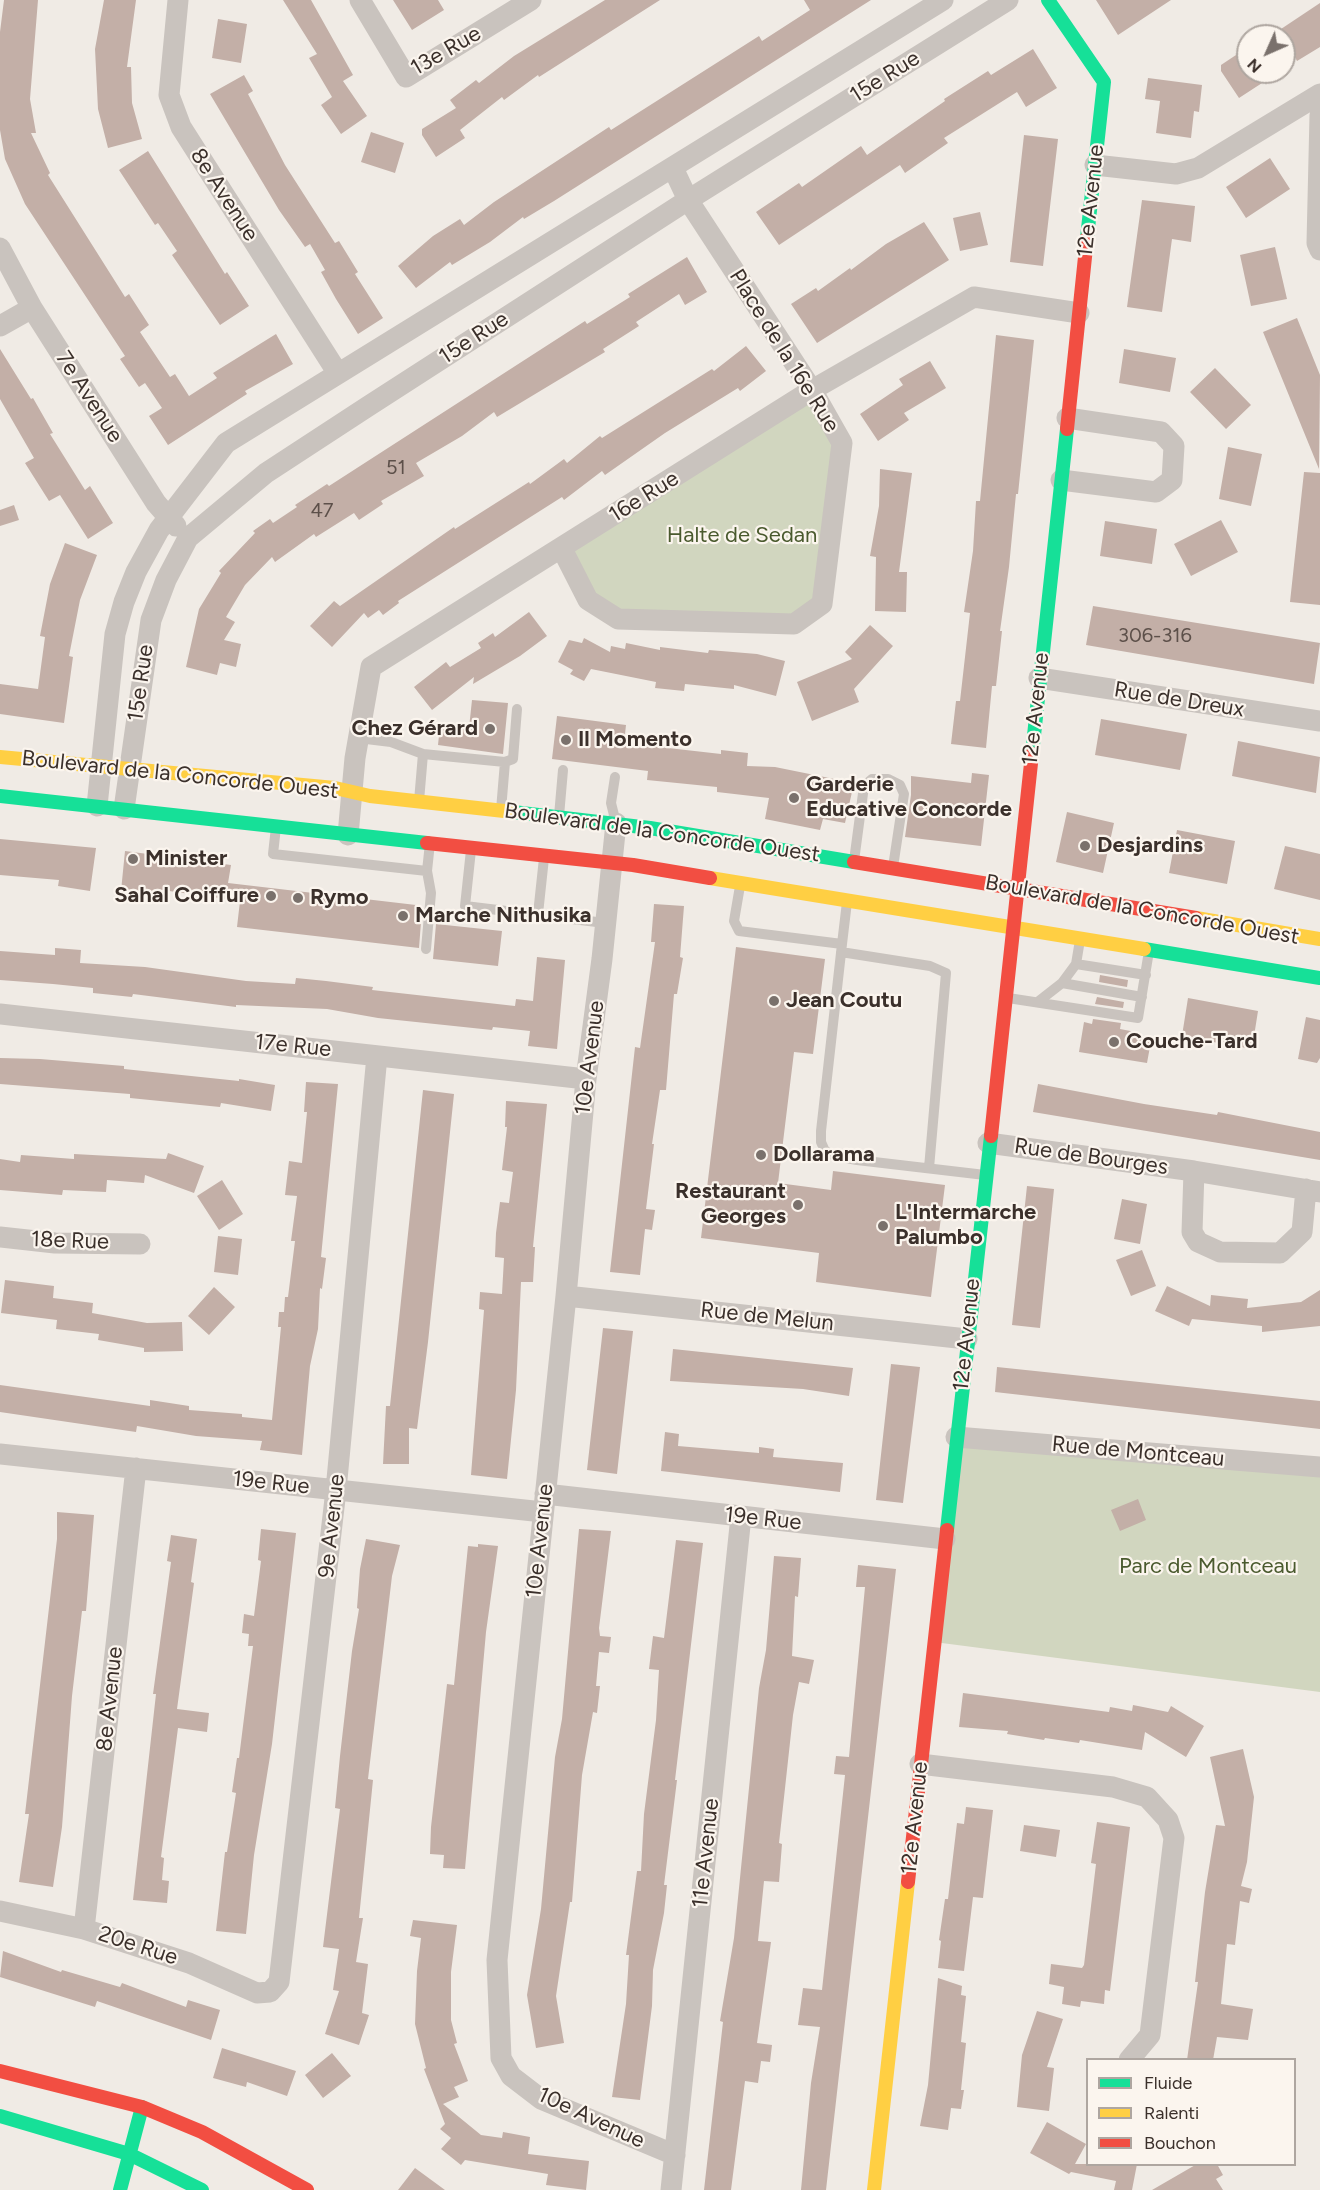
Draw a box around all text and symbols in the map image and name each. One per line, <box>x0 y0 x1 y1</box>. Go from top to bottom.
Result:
street label: 13e Rue <box>406 20 486 82</box>
north arrow <box>1236 24 1296 84</box>
street label: 15e Rue <box>845 45 925 109</box>
text: N <box>1243 55 1265 77</box>
street label: 12e Avenue <box>1072 143 1110 259</box>
street label: 8e Avenue <box>184 144 264 246</box>
street label: Place de la 16e Rue <box>723 265 845 437</box>
street label: 15e Rue <box>434 306 514 370</box>
street label: 7e Avenue <box>50 346 128 448</box>
house number: 51 <box>386 456 406 480</box>
street label: 16e Rue <box>604 465 684 529</box>
house number: 47 <box>310 499 334 523</box>
park label: Halte de Sedan <box>667 523 817 549</box>
house number: 306-316 <box>1118 624 1192 648</box>
street label: 15e Rue <box>123 643 159 723</box>
street label: 12e Avenue <box>1017 651 1055 767</box>
street label: Rue de Dreux <box>1112 677 1246 723</box>
place label: Chez Gérard <box>352 716 478 742</box>
marker: Chez Gérard <box>483 722 497 736</box>
place label: Il Momento <box>578 727 692 753</box>
marker: Il Momento <box>559 733 573 747</box>
street label: Boulevard de la Concorde Ouest <box>20 745 340 805</box>
place label: Garderie Educative Concorde <box>806 772 1012 824</box>
marker: Garderie Educative Concorde <box>787 791 801 805</box>
street label: Boulevard de la Concorde Ouest <box>503 798 821 868</box>
place label: Desjardins <box>1097 833 1203 859</box>
marker: Desjardins <box>1078 839 1092 853</box>
place label: Minister <box>145 846 227 872</box>
marker: Minister <box>126 852 140 866</box>
street label: Boulevard de la Concorde Ouest <box>983 869 1301 951</box>
place label: Sahal Coiffure <box>114 883 259 909</box>
place label: Rymo <box>310 885 368 911</box>
marker: Sahal Coiffure <box>264 889 278 903</box>
marker: Rymo <box>291 891 305 905</box>
place label: Marche Nithusika <box>415 903 592 929</box>
marker: Marche Nithusika <box>396 909 410 923</box>
place label: Jean Coutu <box>786 988 902 1014</box>
marker: Jean Coutu <box>767 994 781 1008</box>
street label: 10e Avenue <box>570 999 610 1117</box>
street label: 17e Rue <box>254 1029 332 1063</box>
place label: Couche-Tard <box>1126 1029 1257 1055</box>
marker: Couche-Tard <box>1107 1035 1121 1049</box>
street label: Rue de Bourges <box>1012 1133 1170 1181</box>
place label: Dollarama <box>773 1142 875 1168</box>
marker: Dollarama <box>754 1148 768 1162</box>
place label: Restaurant Georges <box>675 1179 786 1230</box>
marker: Restaurant Georges <box>791 1198 805 1212</box>
place label: L'Intermarche Palumbo <box>895 1200 1036 1252</box>
marker: L'Intermarche Palumbo <box>876 1219 890 1233</box>
street label: 18e Rue <box>31 1226 109 1256</box>
street label: 12e Avenue <box>948 1277 986 1393</box>
street label: Rue de Melun <box>699 1297 835 1337</box>
street label: Rue de Montceau <box>1051 1431 1225 1473</box>
street label: 19e Rue <box>231 1466 311 1500</box>
street label: 9e Avenue <box>313 1473 351 1579</box>
street label: 10e Avenue <box>521 1482 559 1600</box>
street label: 19e Rue <box>723 1502 803 1536</box>
park label: Parc de Montceau <box>1119 1554 1297 1580</box>
street label: 8e Avenue <box>91 1645 129 1753</box>
street label: 12e Avenue <box>896 1760 934 1876</box>
street label: 11e Avenue <box>687 1797 725 1909</box>
street label: 20e Rue <box>95 1921 181 1971</box>
legend <box>1086 2058 1296 2166</box>
text: Fluide <box>1144 2072 1192 2094</box>
street label: 10e Avenue <box>533 2082 649 2154</box>
text: Ralenti <box>1144 2102 1199 2124</box>
text: Bouchon <box>1144 2132 1216 2154</box>

